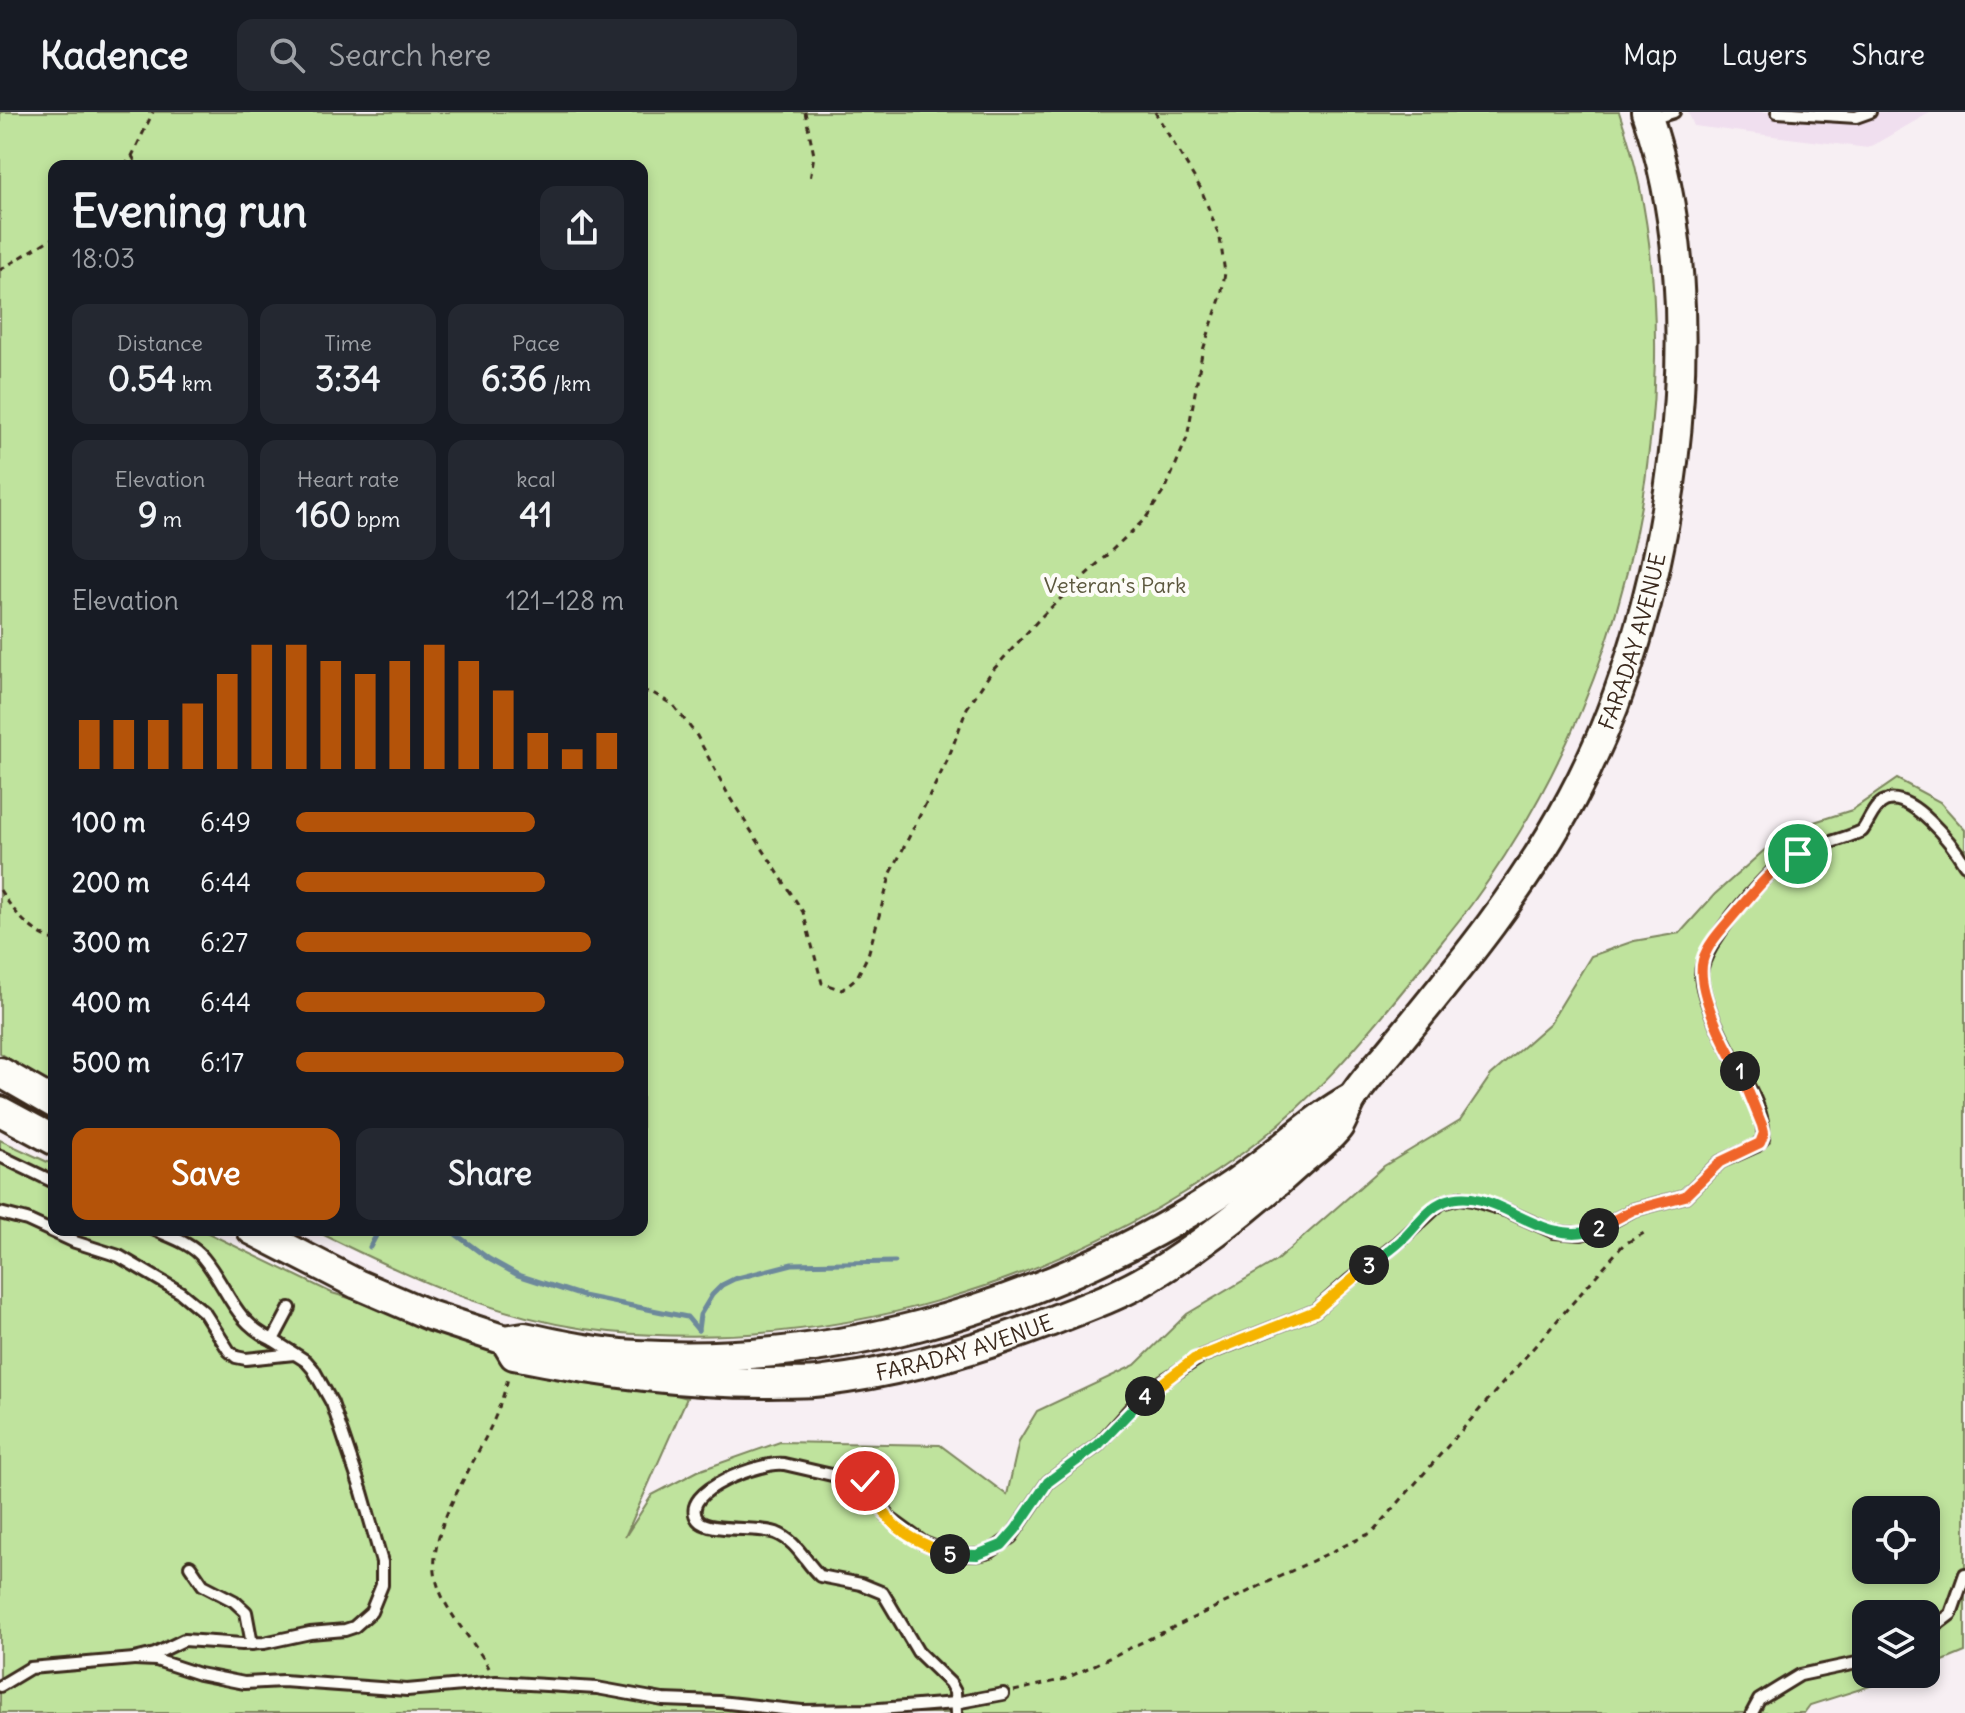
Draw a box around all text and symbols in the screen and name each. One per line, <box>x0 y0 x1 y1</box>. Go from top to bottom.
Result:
search box <box>237 19 797 91</box>
text: Kadence <box>40 32 189 79</box>
icon: search <box>265 33 309 77</box>
text: Search here <box>329 36 491 74</box>
text: Map <box>1623 37 1678 73</box>
text: Layers <box>1722 37 1808 73</box>
text: Share <box>1852 37 1925 73</box>
text: Evening run <box>72 184 307 239</box>
button: share <box>540 186 624 270</box>
text: 18:03 <box>72 242 135 275</box>
text: Distance <box>117 329 203 357</box>
text: Time <box>324 329 372 357</box>
text: Pace <box>512 329 560 357</box>
text: 0.54 <box>108 357 176 400</box>
text: 3:34 <box>315 357 381 400</box>
text: 6:36 <box>481 357 547 400</box>
text: km <box>176 369 212 397</box>
text: /km <box>547 369 591 397</box>
text: Elevation <box>115 465 205 493</box>
text: Heart rate <box>297 465 399 493</box>
text: kcal <box>516 465 556 493</box>
text: 9 <box>138 493 158 536</box>
text: 160 <box>296 493 351 536</box>
text: 41 <box>520 493 552 536</box>
text: m <box>158 505 182 533</box>
text: bpm <box>351 505 400 533</box>
street label: FARADAY AVENUE <box>1592 550 1672 734</box>
park label: Veteran's Park <box>1044 571 1186 599</box>
text: Elevation <box>72 584 179 617</box>
text: 121–128 m <box>506 584 624 617</box>
text: 100 m <box>72 806 146 839</box>
text: 6:49 <box>200 806 251 839</box>
pin <box>1764 820 1832 888</box>
icon: arrive <box>1776 832 1820 876</box>
text: 200 m <box>72 866 149 899</box>
text: 6:44 <box>200 866 251 899</box>
text: 300 m <box>72 926 150 959</box>
text: 6:27 <box>200 926 248 959</box>
text: 400 m <box>72 986 150 1019</box>
text: 6:44 <box>200 986 251 1019</box>
text: 500 m <box>72 1046 150 1079</box>
text: 6:17 <box>200 1046 244 1079</box>
pin: 1 <box>1720 1051 1760 1091</box>
text: 1 <box>1736 1057 1744 1085</box>
button: Save <box>72 1128 340 1220</box>
button: Share <box>356 1128 624 1220</box>
pin: 2 <box>1579 1208 1619 1248</box>
text: 2 <box>1593 1214 1605 1242</box>
pin: 3 <box>1349 1245 1389 1285</box>
text: 3 <box>1363 1251 1375 1279</box>
street label: FARADAY AVENUE <box>873 1308 1057 1387</box>
pin: 4 <box>1125 1376 1165 1416</box>
text: 4 <box>1139 1382 1151 1410</box>
pin <box>831 1447 899 1515</box>
icon: check <box>843 1459 887 1503</box>
map controls <box>1852 1496 1940 1688</box>
button: locate <box>1852 1496 1940 1584</box>
pin: 5 <box>930 1534 970 1574</box>
text: 5 <box>944 1540 956 1568</box>
button: layers <box>1852 1600 1940 1688</box>

